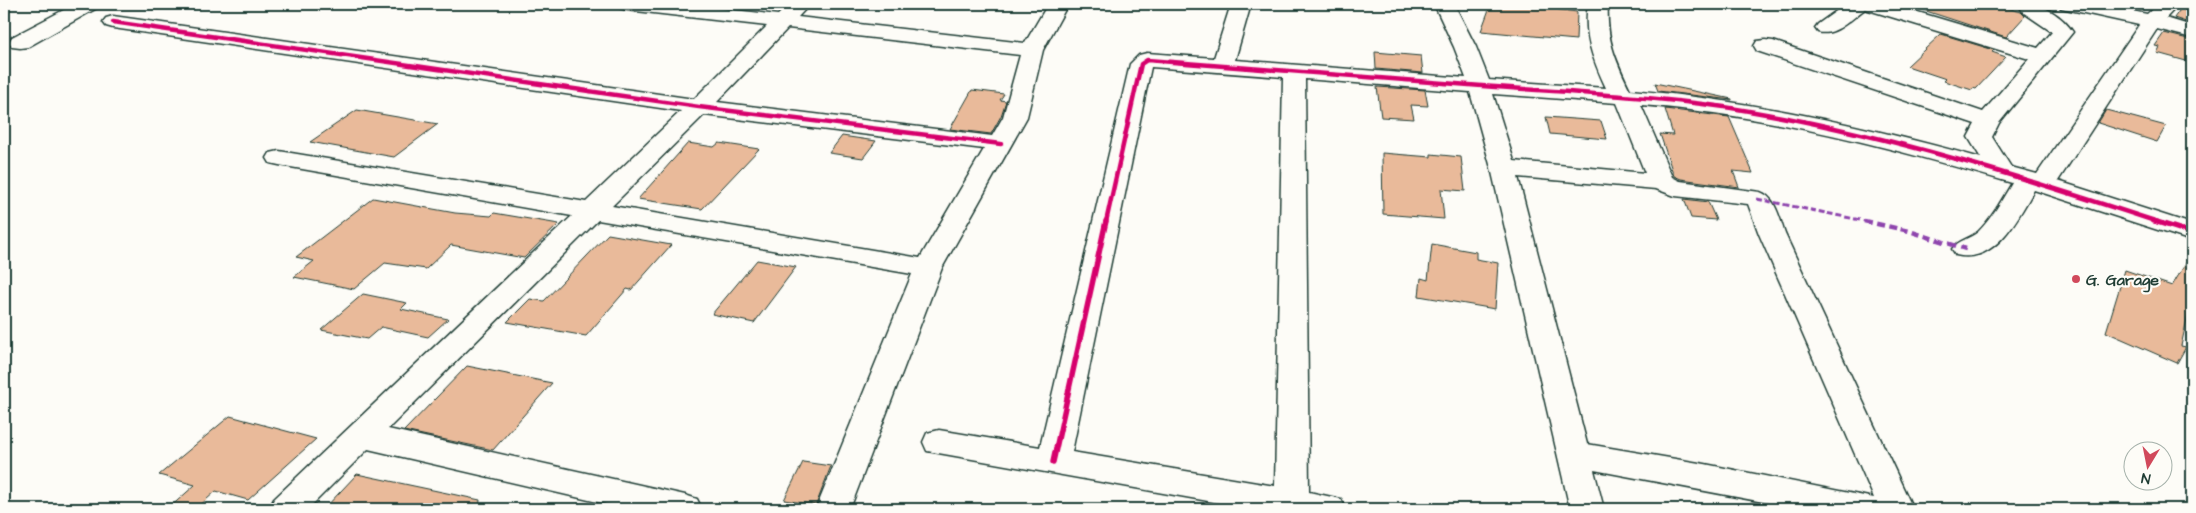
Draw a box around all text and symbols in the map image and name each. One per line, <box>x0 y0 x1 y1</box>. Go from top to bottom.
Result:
place label: G. Garage <box>2086 269 2159 293</box>
marker: G. Garage <box>2070 273 2082 285</box>
north arrow <box>2124 440 2174 490</box>
text: N <box>2140 467 2152 488</box>

